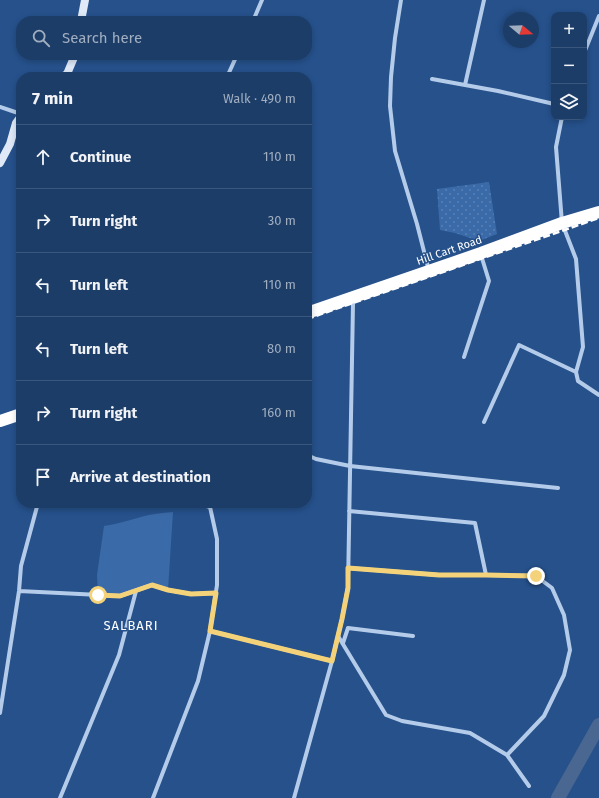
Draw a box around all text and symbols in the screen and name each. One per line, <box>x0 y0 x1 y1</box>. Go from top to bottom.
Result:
north arrow <box>503 12 539 48</box>
map controls <box>551 12 587 120</box>
button: + <box>551 12 587 48</box>
search box <box>16 16 312 60</box>
icon: search <box>30 27 52 49</box>
text: Search here <box>62 29 142 47</box>
button: − <box>551 48 587 84</box>
button: layers <box>551 84 587 120</box>
text: 7 min <box>32 88 73 109</box>
text: Walk · 490 m <box>223 91 296 106</box>
icon: ahead <box>32 146 54 168</box>
text: Continue <box>70 148 131 166</box>
text: 110 m <box>263 149 296 164</box>
icon: right <box>32 210 54 232</box>
text: Turn right <box>70 212 137 230</box>
text: 30 m <box>268 213 296 228</box>
street label: Hill Cart Road <box>415 233 484 268</box>
icon: left <box>32 274 54 296</box>
text: Turn left <box>70 276 128 294</box>
text: 110 m <box>263 277 296 292</box>
icon: left <box>32 338 54 360</box>
text: Turn left <box>70 340 128 358</box>
text: 80 m <box>267 341 296 356</box>
icon: right <box>32 402 54 424</box>
text: Turn right <box>70 404 137 422</box>
text: 160 m <box>262 405 296 420</box>
icon: arrive <box>32 466 54 488</box>
text: Arrive at destination <box>70 468 211 486</box>
route end <box>527 567 545 585</box>
route start <box>89 586 107 604</box>
district label: SALBARI <box>104 618 158 633</box>

